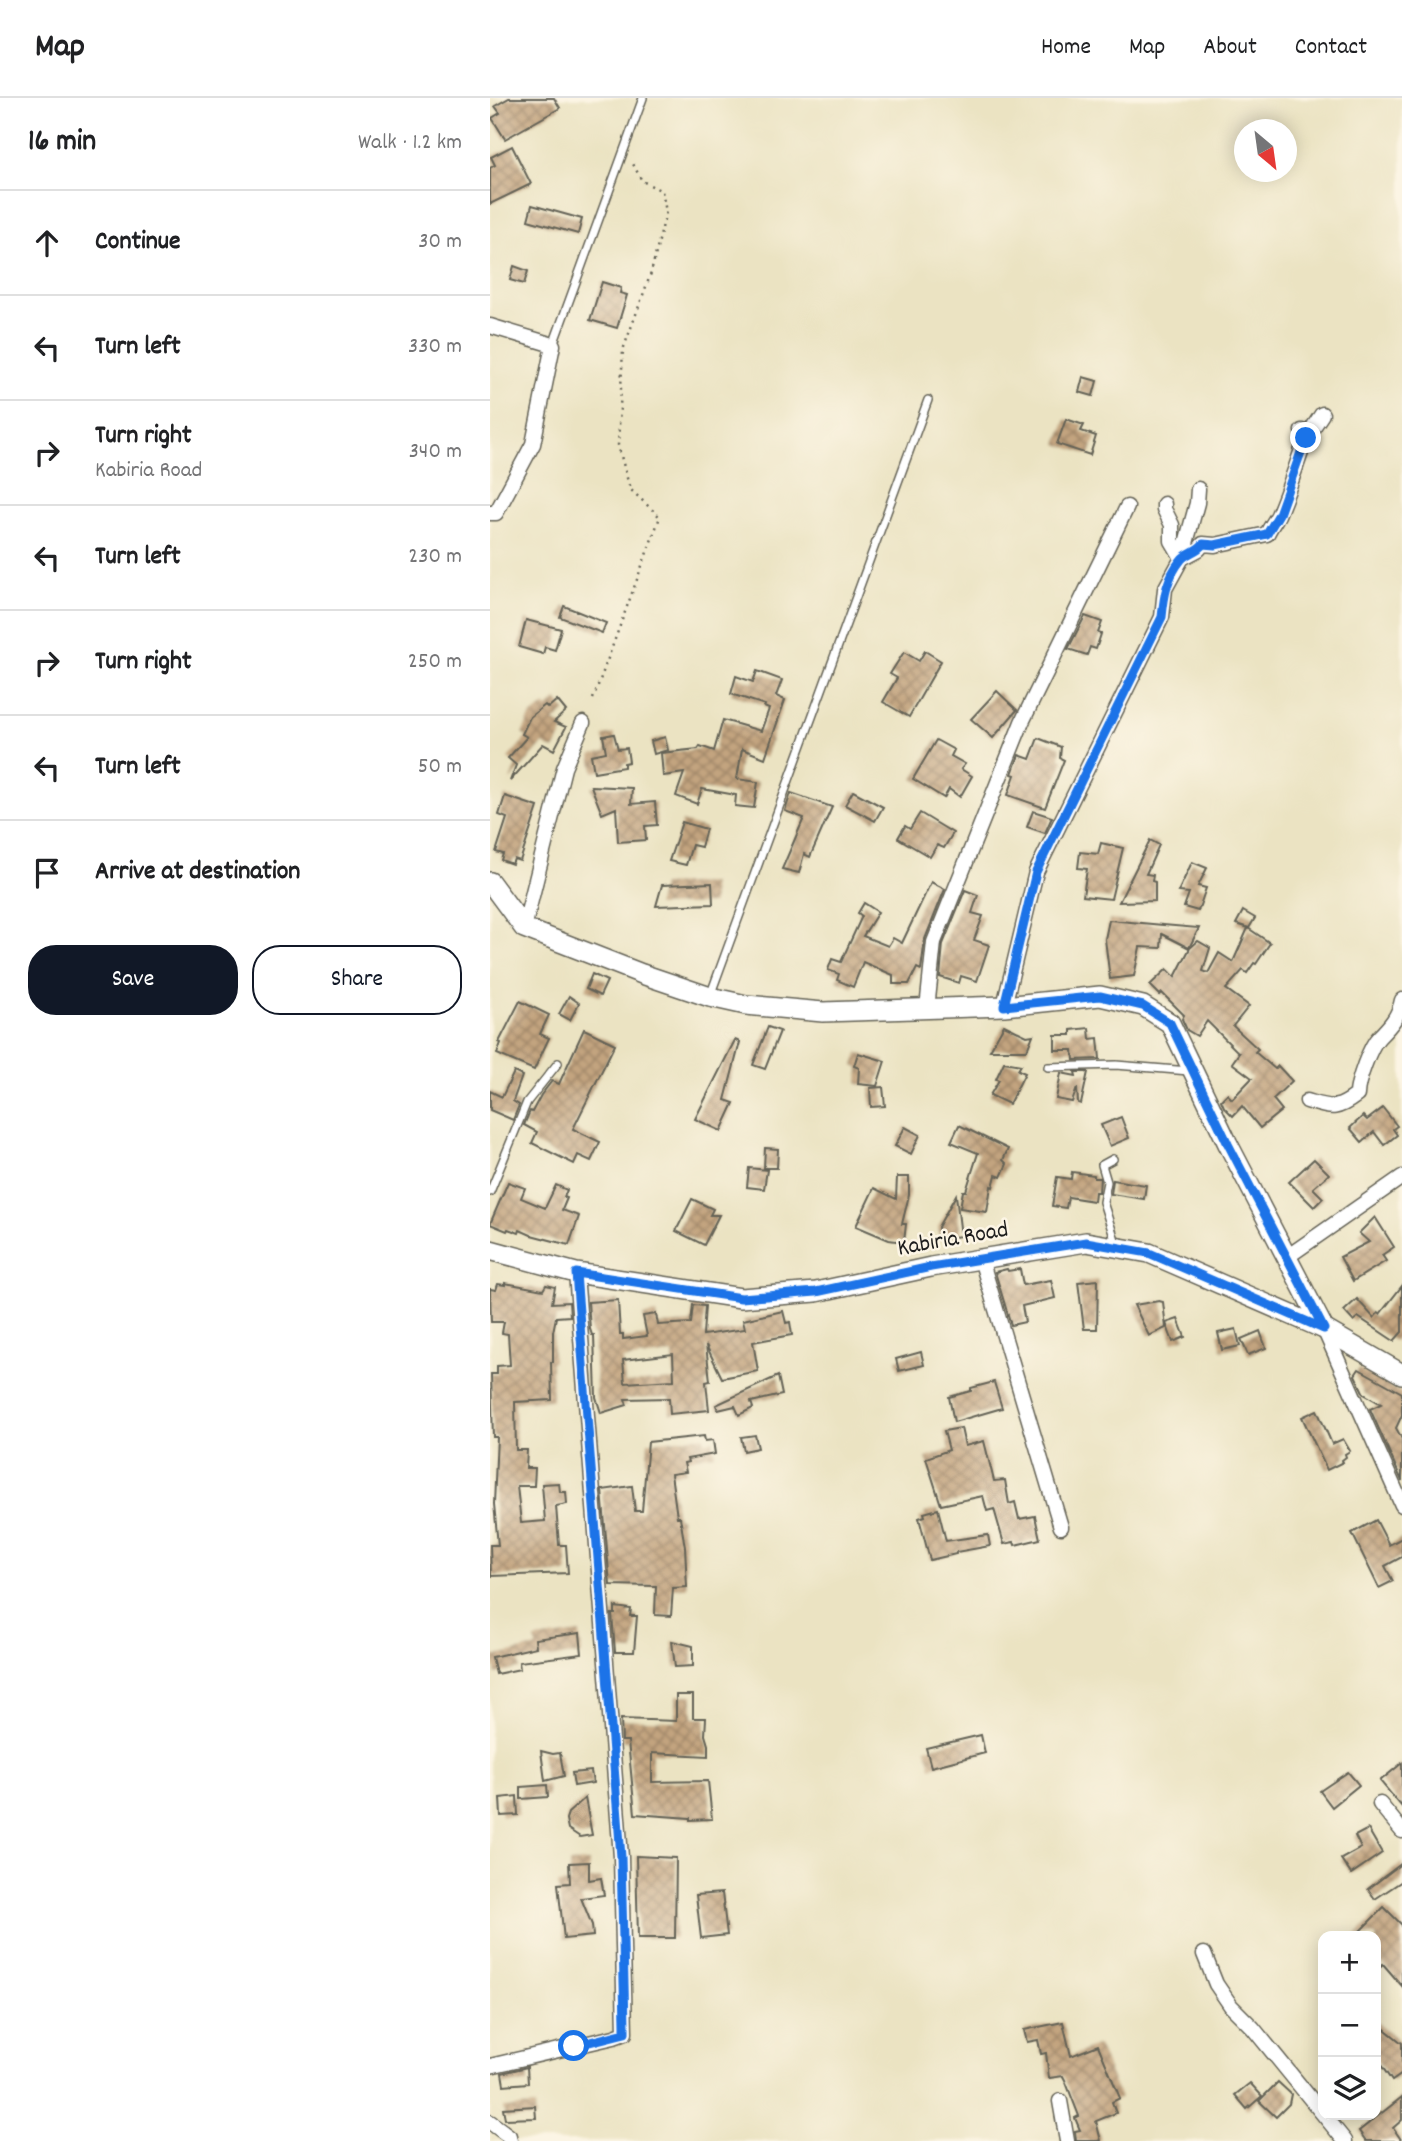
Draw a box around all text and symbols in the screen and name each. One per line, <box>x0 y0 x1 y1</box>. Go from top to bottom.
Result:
text: Map <box>35 25 85 72</box>
text: Home <box>1041 31 1091 65</box>
text: Map <box>1129 31 1165 65</box>
text: About <box>1203 31 1257 65</box>
text: Contact <box>1295 31 1367 65</box>
north arrow <box>1234 119 1297 182</box>
text: 16 min <box>28 122 96 165</box>
text: Walk · 1.2 km <box>358 127 462 160</box>
icon: ahead <box>28 224 66 262</box>
text: Continue <box>95 224 180 261</box>
text: 30 m <box>418 226 462 259</box>
icon: left <box>28 329 66 367</box>
text: Turn left <box>95 329 181 366</box>
text: 330 m <box>408 331 462 364</box>
text: Turn right <box>95 418 192 455</box>
route end <box>1290 422 1321 453</box>
icon: right <box>28 434 66 472</box>
text: 340 m <box>409 436 462 469</box>
text: Kabiria Road <box>95 455 202 488</box>
icon: left <box>28 539 66 577</box>
text: Turn left <box>95 539 181 576</box>
text: 230 m <box>408 541 462 574</box>
icon: right <box>28 644 66 682</box>
text: Turn right <box>95 644 192 681</box>
text: 250 m <box>408 646 462 679</box>
icon: left <box>28 749 66 787</box>
text: Turn left <box>95 749 181 786</box>
text: 50 m <box>418 751 462 784</box>
icon: arrive <box>28 854 66 892</box>
text: Arrive at destination <box>95 854 300 891</box>
button: Save <box>28 945 238 1015</box>
button: Share <box>252 945 462 1015</box>
street label: Kabiria Road <box>895 1214 1011 1266</box>
map controls <box>1318 1931 1381 2120</box>
button: + <box>1318 1931 1381 1994</box>
button: − <box>1318 1994 1381 2057</box>
route start <box>558 2030 589 2061</box>
button: layers <box>1318 2057 1381 2120</box>

